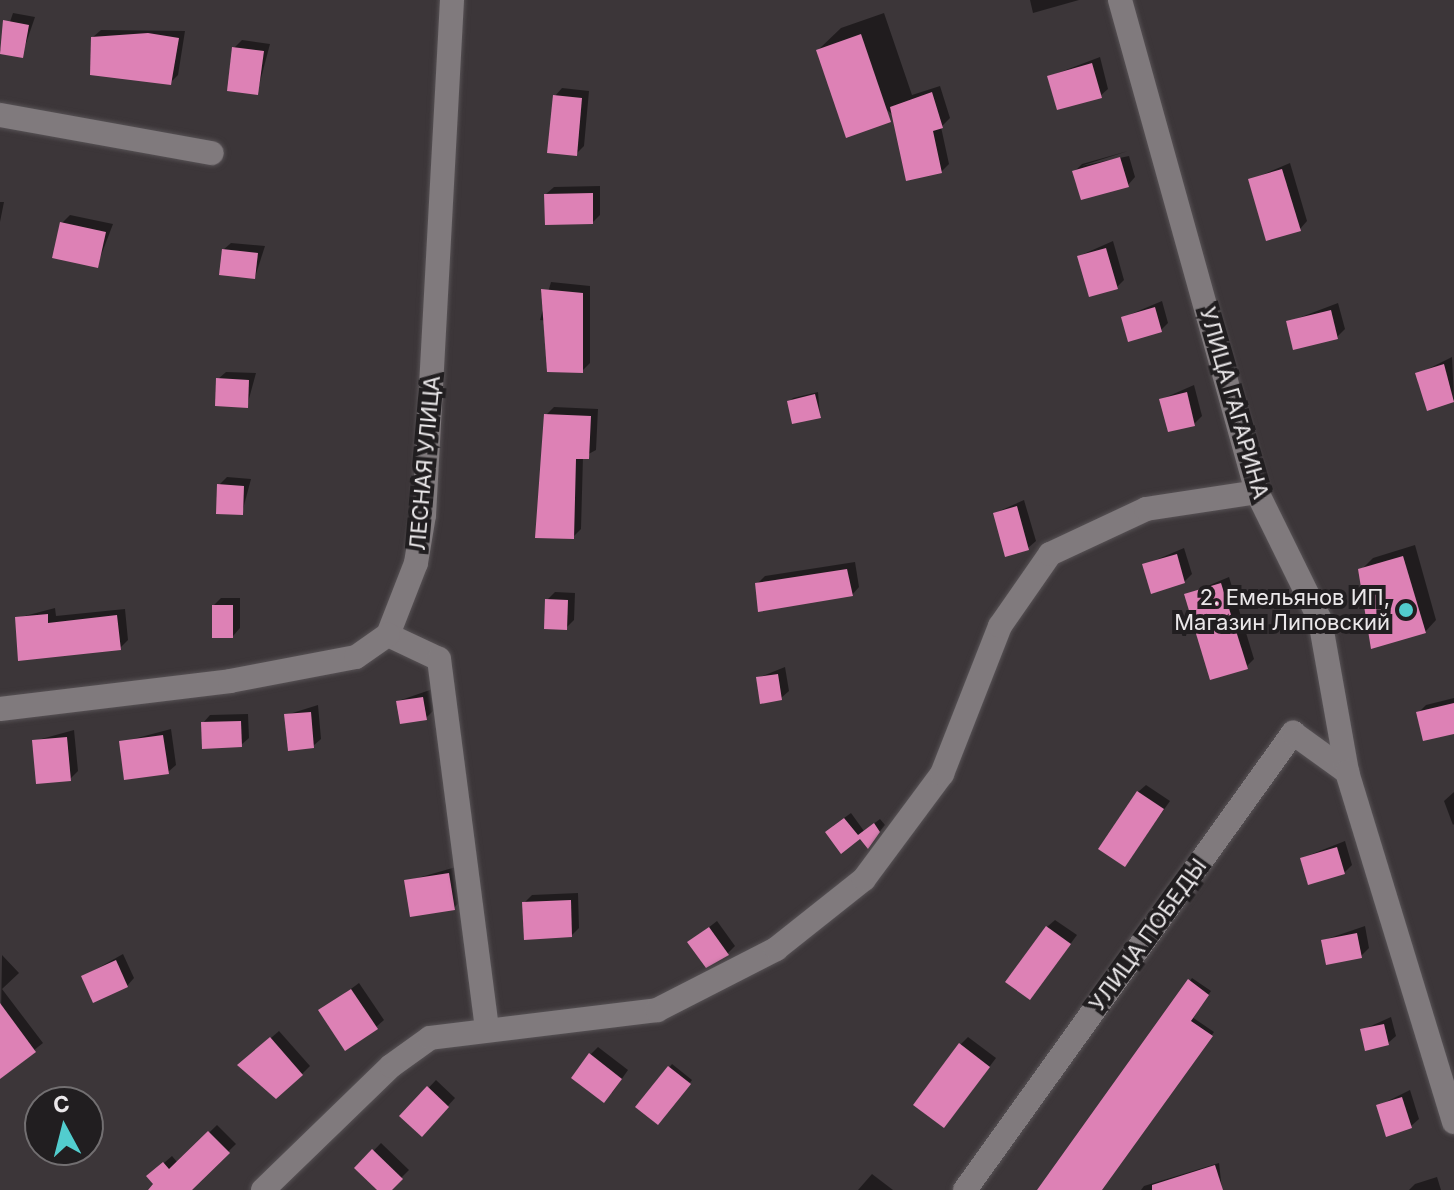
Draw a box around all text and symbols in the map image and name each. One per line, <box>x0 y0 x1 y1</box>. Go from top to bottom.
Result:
street label: УЛИЦА ГАГАРИНА <box>1194 304 1274 502</box>
street label: ЛЕСНАЯ УЛИЦА <box>404 374 446 552</box>
place label: 2. Емельянов ИП, Магазин Липовский <box>1174 584 1390 636</box>
marker: 2. Емельянов ИП, Магазин Липовский <box>1397 601 1415 619</box>
street label: УЛИЦА ПОБЕДЫ <box>1084 854 1212 1016</box>
north arrow <box>24 1086 104 1166</box>
text: С <box>52 1090 71 1118</box>

